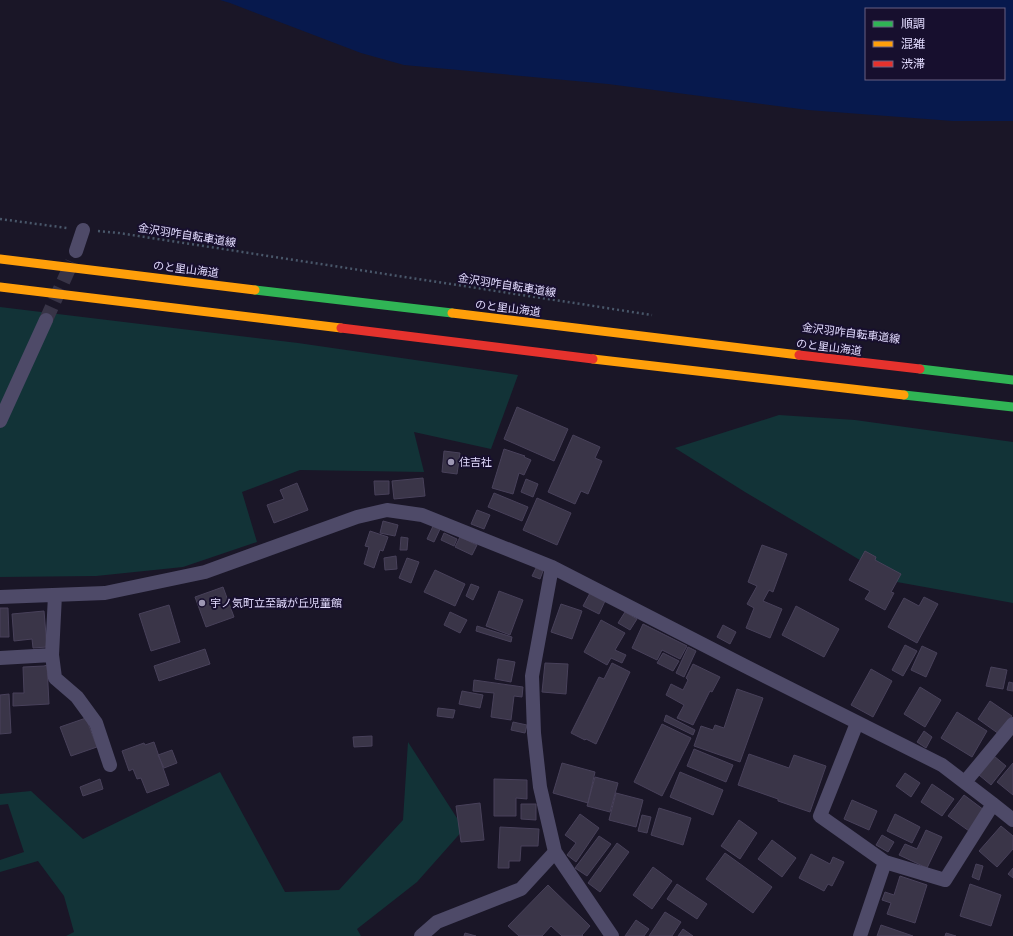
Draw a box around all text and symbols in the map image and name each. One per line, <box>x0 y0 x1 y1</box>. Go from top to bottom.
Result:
legend <box>865 8 1005 80</box>
text: 順調 <box>901 16 925 33</box>
text: 混雑 <box>901 36 925 53</box>
text: 渋滞 <box>901 56 925 73</box>
street label: 金沢羽咋自転車道線 <box>137 220 237 251</box>
street label: のと里山海道 <box>152 258 220 281</box>
street label: 金沢羽咋自転車道線 <box>457 270 557 301</box>
street label: のと里山海道 <box>474 297 542 320</box>
street label: 金沢羽咋自転車道線 <box>801 320 901 347</box>
street label: のと里山海道 <box>795 336 863 359</box>
place label: 住吉社 <box>459 455 492 470</box>
marker: 住吉社 <box>446 457 456 467</box>
place label: 宇ノ気町立至誠が丘児童館 <box>210 596 342 611</box>
marker: 宇ノ気町立至誠が丘児童館 <box>197 598 207 608</box>

